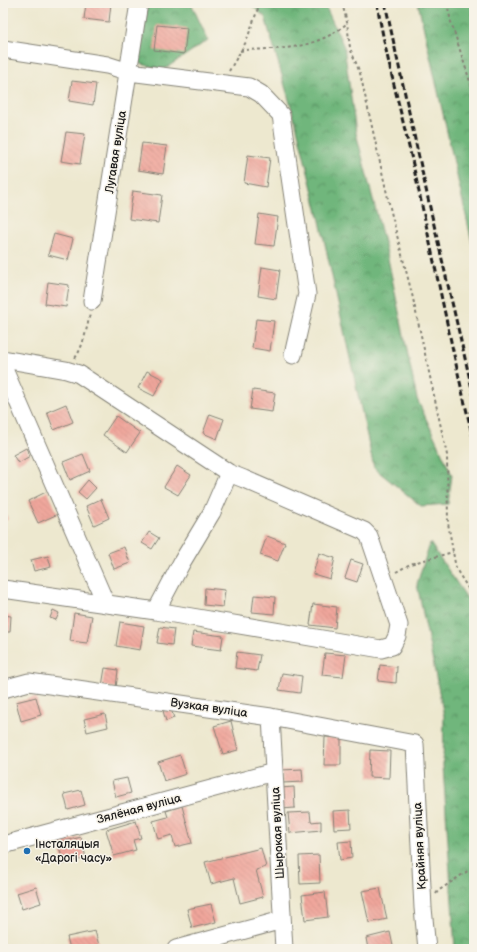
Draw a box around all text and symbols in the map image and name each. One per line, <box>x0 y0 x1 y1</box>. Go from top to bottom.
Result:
street label: Лугавая вуліца <box>102 110 130 195</box>
street label: Вузкая вуліца <box>169 695 249 721</box>
street label: Шырокая вуліца <box>268 787 288 879</box>
street label: Зялёная вуліца <box>95 791 183 827</box>
street label: Крайняя вуліца <box>410 802 430 890</box>
place label: Інсталяцыя «Дарогі часу» <box>35 837 113 866</box>
marker: Інсталяцыя «Дарогі часу» <box>22 846 32 856</box>

